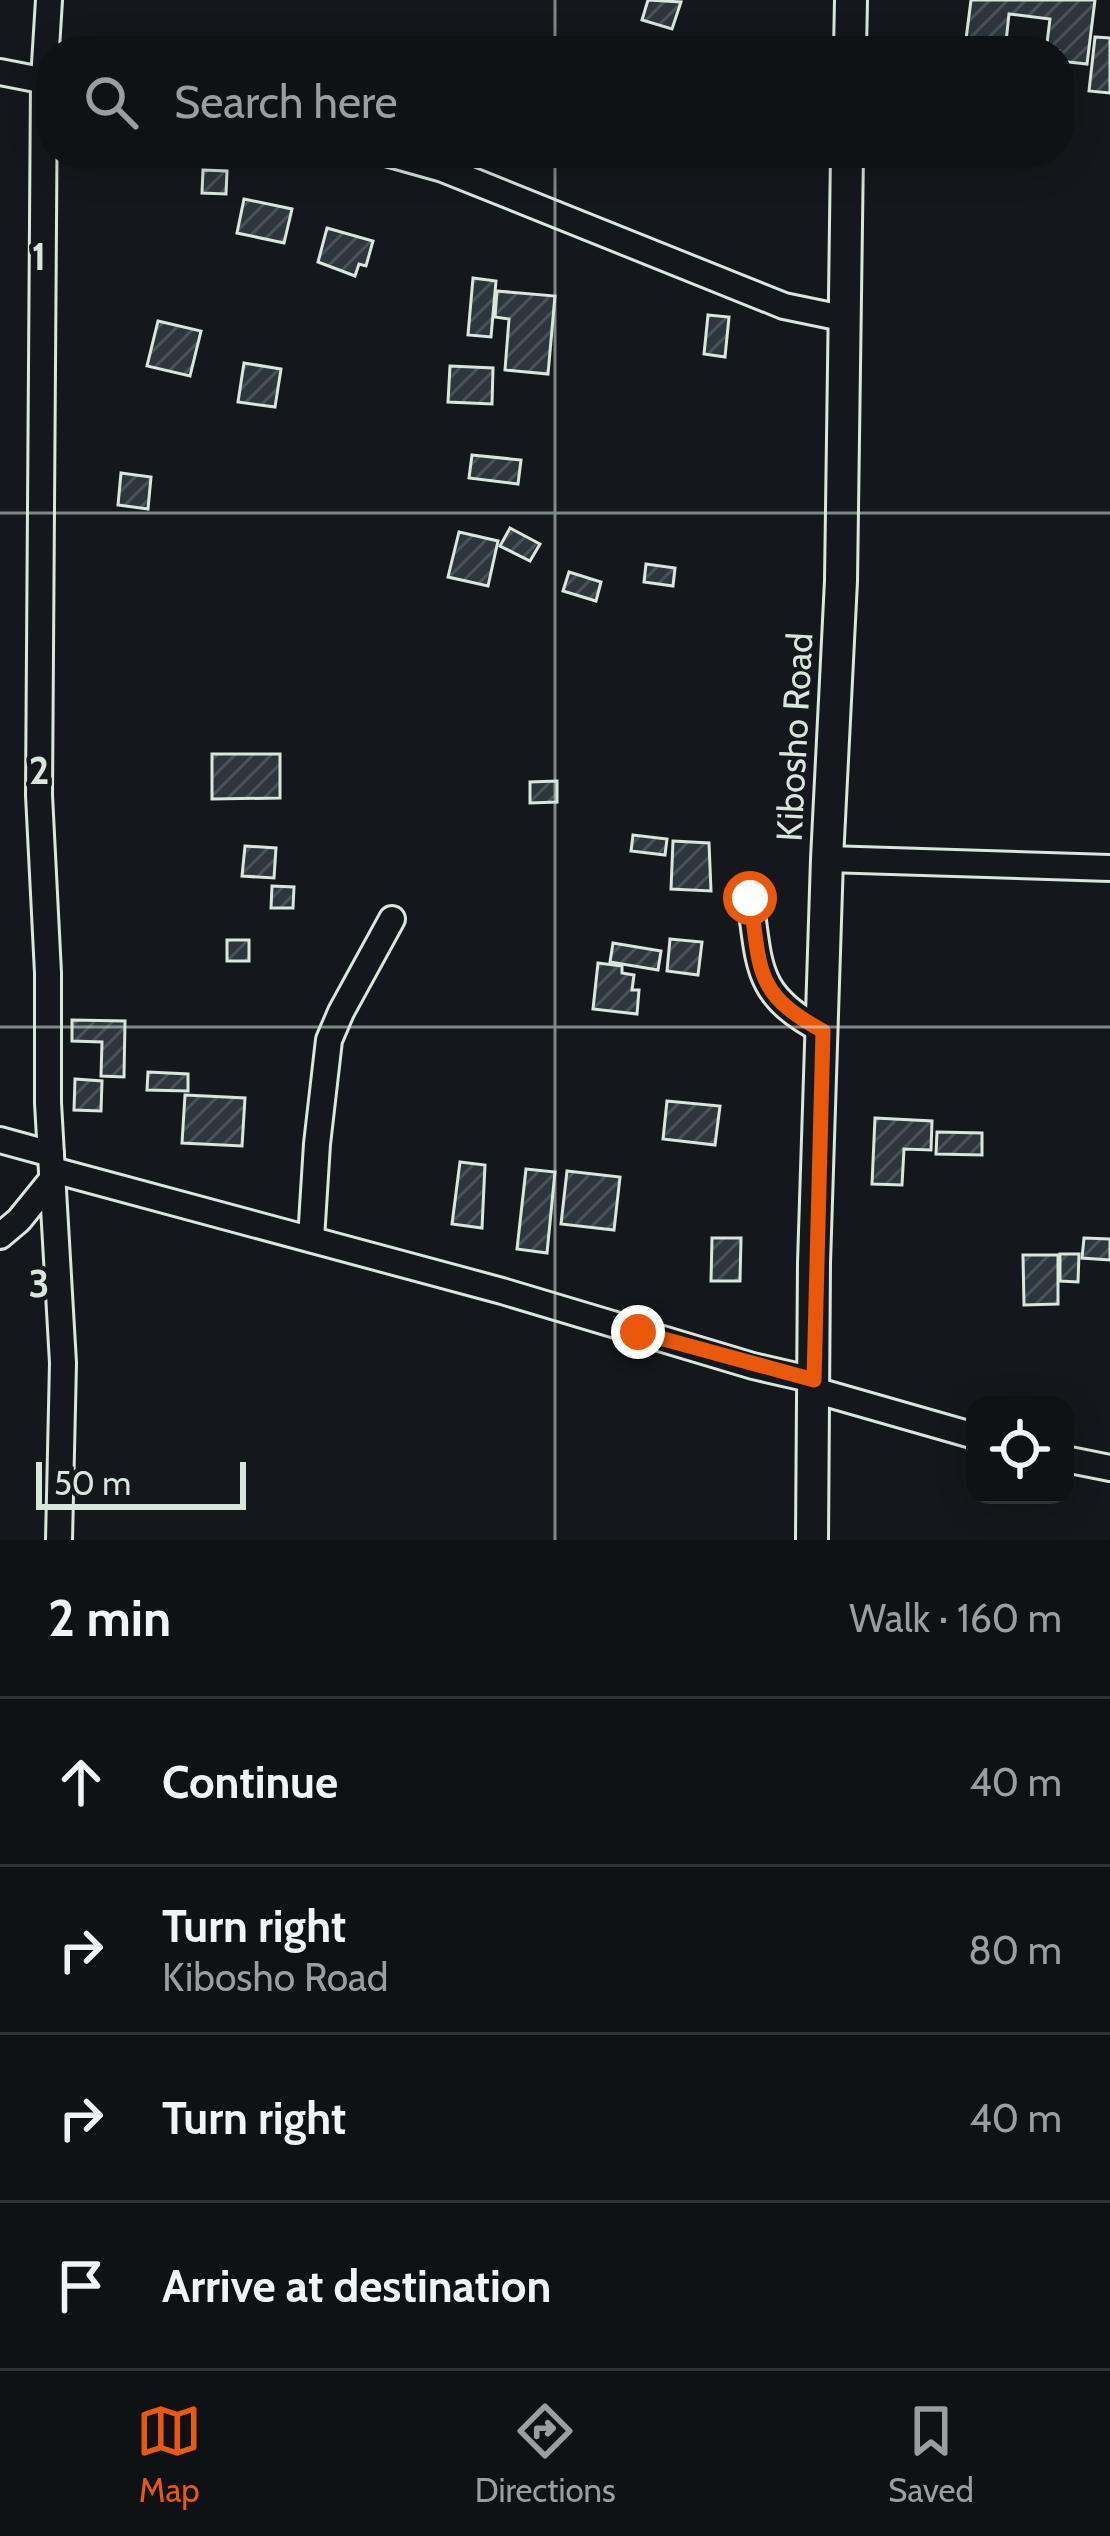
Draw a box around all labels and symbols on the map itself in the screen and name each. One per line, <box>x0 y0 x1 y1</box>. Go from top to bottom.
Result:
text: 1 <box>32 232 46 280</box>
street label: Kibosho Road <box>767 631 821 843</box>
text: 2 <box>29 746 49 794</box>
route start <box>723 871 777 925</box>
text: 3 <box>28 1259 50 1307</box>
route end <box>611 1305 665 1359</box>
scale bar <box>36 1456 246 1509</box>

